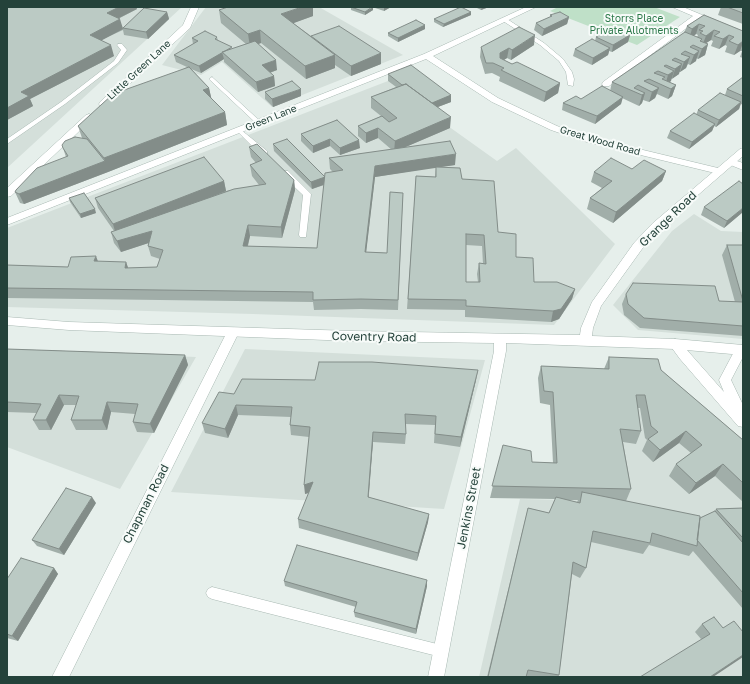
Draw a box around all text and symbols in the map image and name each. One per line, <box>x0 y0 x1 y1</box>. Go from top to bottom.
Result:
park label: Storrs Place Private Allotments <box>589 13 679 36</box>
street label: Little Green Lane <box>105 38 173 102</box>
street label: Green Lane <box>243 102 299 134</box>
street label: Great Wood Road <box>558 124 642 158</box>
street label: Grange Road <box>636 188 700 250</box>
street label: Coventry Road <box>331 329 417 345</box>
street label: Chapman Road <box>120 462 172 546</box>
street label: Jenkins Street <box>454 466 484 550</box>

